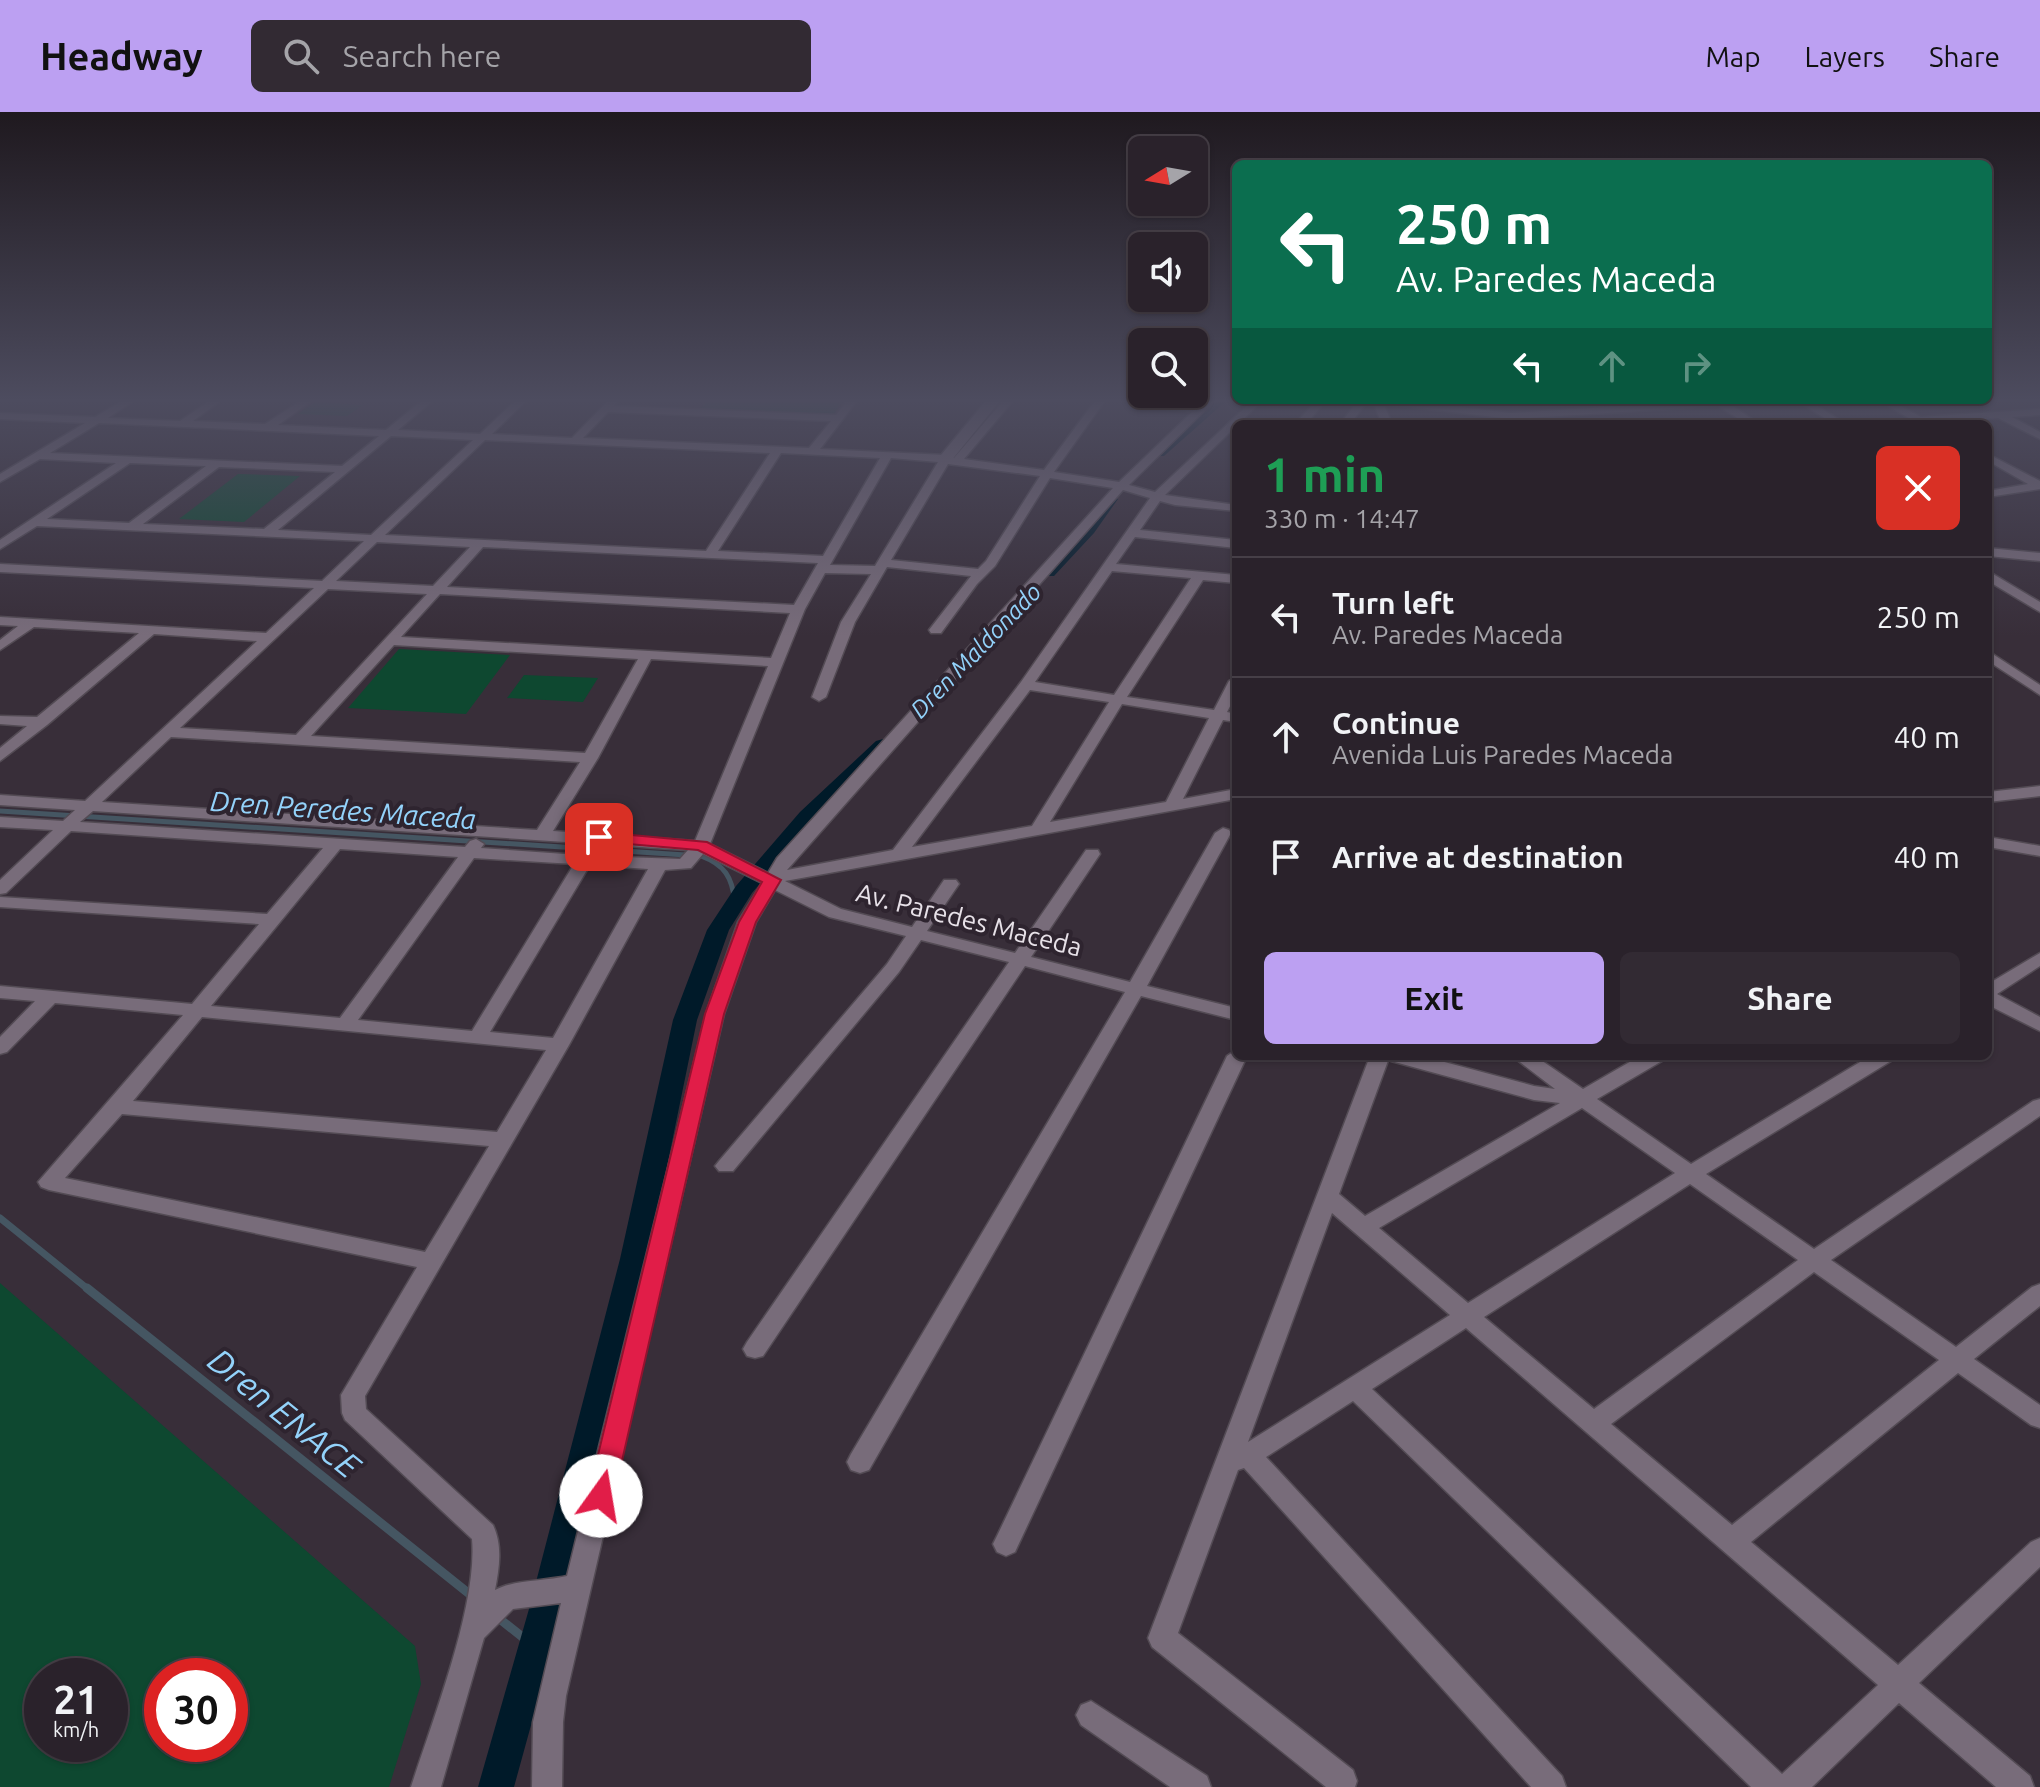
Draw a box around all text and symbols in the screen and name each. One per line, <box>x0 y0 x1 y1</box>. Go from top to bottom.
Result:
search box <box>251 20 811 92</box>
icon: search <box>279 34 323 78</box>
text: Headway <box>40 35 203 77</box>
text: Search here <box>343 39 501 73</box>
text: Map <box>1705 41 1761 72</box>
text: Layers <box>1805 41 1885 72</box>
text: Share <box>1929 41 2000 72</box>
north arrow <box>1128 136 1208 216</box>
map controls <box>1128 136 1208 408</box>
icon: left <box>1264 192 1368 296</box>
text: 250 m <box>1396 192 1552 255</box>
button: sound <box>1128 232 1208 312</box>
text: Av. Paredes Maceda <box>1396 258 1716 299</box>
button: search <box>1128 328 1208 408</box>
icon: left <box>1506 344 1550 388</box>
icon: ahead <box>1590 344 1634 388</box>
icon: right <box>1674 344 1718 388</box>
button: close <box>1876 446 1960 530</box>
text: 1 min <box>1264 447 1385 501</box>
text: 330 m · 14:47 <box>1264 504 1420 533</box>
water label: Dren Maldonado <box>905 578 1046 723</box>
text: Turn left <box>1332 586 1454 620</box>
icon: left <box>1264 595 1308 639</box>
text: 250 m <box>1876 600 1960 634</box>
text: Av. Paredes Maceda <box>1332 620 1563 649</box>
text: Continue <box>1332 706 1460 740</box>
icon: ahead <box>1264 715 1308 759</box>
text: 40 m <box>1893 720 1960 754</box>
text: Avenida Luis Paredes Maceda <box>1332 740 1673 769</box>
water label: Dren Peredes Maceda <box>209 785 477 834</box>
pin <box>565 803 633 871</box>
icon: arrive <box>577 815 621 859</box>
icon: arrive <box>1264 835 1308 879</box>
text: Arrive at destination <box>1332 840 1624 874</box>
text: 40 m <box>1893 840 1960 874</box>
street label: Av. Paredes Maceda <box>853 877 1085 962</box>
button: Exit <box>1264 952 1604 1044</box>
button: Share <box>1620 952 1960 1044</box>
water label: Dren ENACE <box>202 1340 369 1486</box>
position arrow <box>559 1454 643 1538</box>
speed limit sign: 30 <box>144 1658 248 1762</box>
text: 21 <box>53 1677 99 1722</box>
text: km/h <box>53 1718 99 1741</box>

